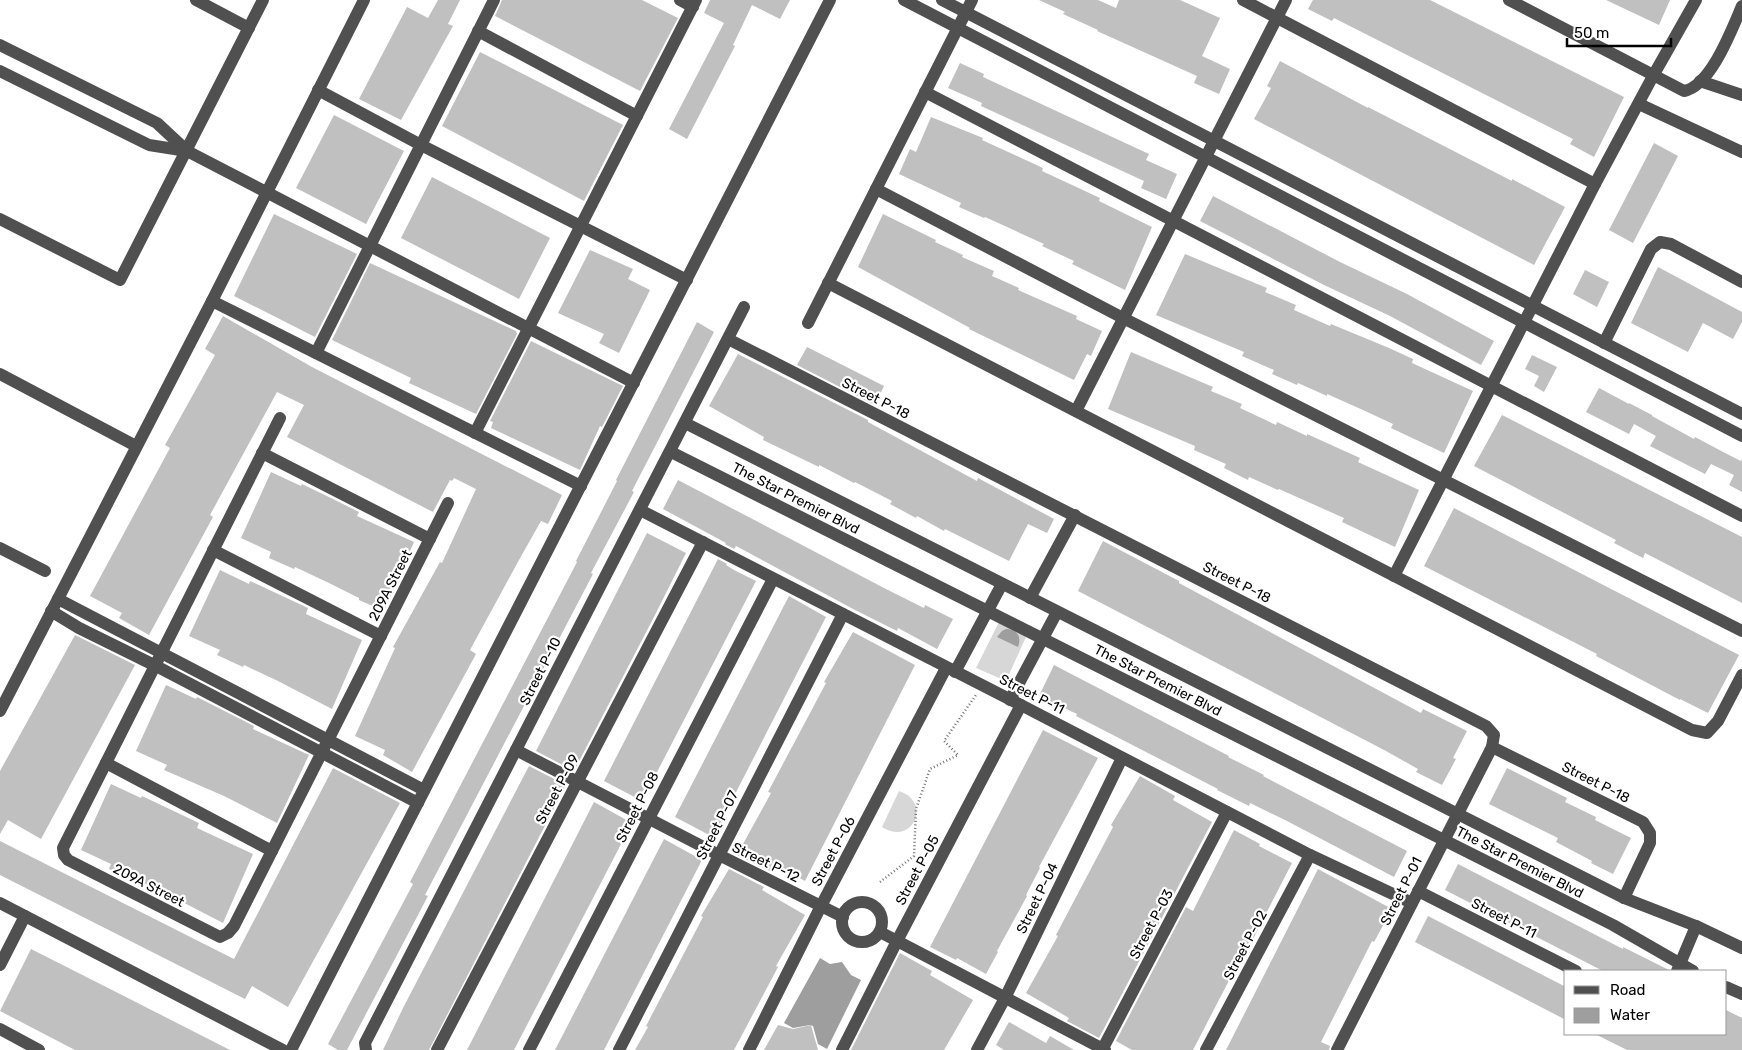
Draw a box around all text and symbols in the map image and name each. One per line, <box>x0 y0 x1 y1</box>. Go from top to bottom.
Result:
scale bar <box>1567 15 1671 47</box>
text: 50 m <box>1574 24 1609 42</box>
street label: Street P-18 <box>839 374 913 423</box>
street label: The Star Premier Blvd <box>729 459 862 538</box>
street label: 209A Street <box>365 546 416 624</box>
street label: Street P-18 <box>1200 558 1274 607</box>
street label: Street P-10 <box>516 634 565 708</box>
street label: The Star Premier Blvd <box>1091 641 1224 720</box>
street label: Street P-11 <box>996 671 1067 718</box>
street label: Street P-09 <box>532 751 583 827</box>
street label: Street P-18 <box>1559 758 1633 807</box>
street label: Street P-08 <box>612 769 663 846</box>
street label: Street P-07 <box>693 788 742 863</box>
street label: Street P-06 <box>808 813 859 889</box>
street label: The Star Premier Blvd <box>1453 823 1586 902</box>
street label: Street P-05 <box>892 832 943 908</box>
street label: Street P-12 <box>729 839 802 886</box>
street label: Street P-01 <box>1377 854 1426 928</box>
street label: 209A Street <box>110 860 188 911</box>
street label: Street P-04 <box>1013 860 1062 937</box>
street label: Street P-03 <box>1126 886 1177 962</box>
street label: Street P-11 <box>1468 895 1539 942</box>
street label: Street P-02 <box>1220 907 1271 983</box>
legend <box>1564 970 1727 1035</box>
text: Road <box>1610 981 1646 999</box>
text: Water <box>1610 1006 1650 1024</box>

